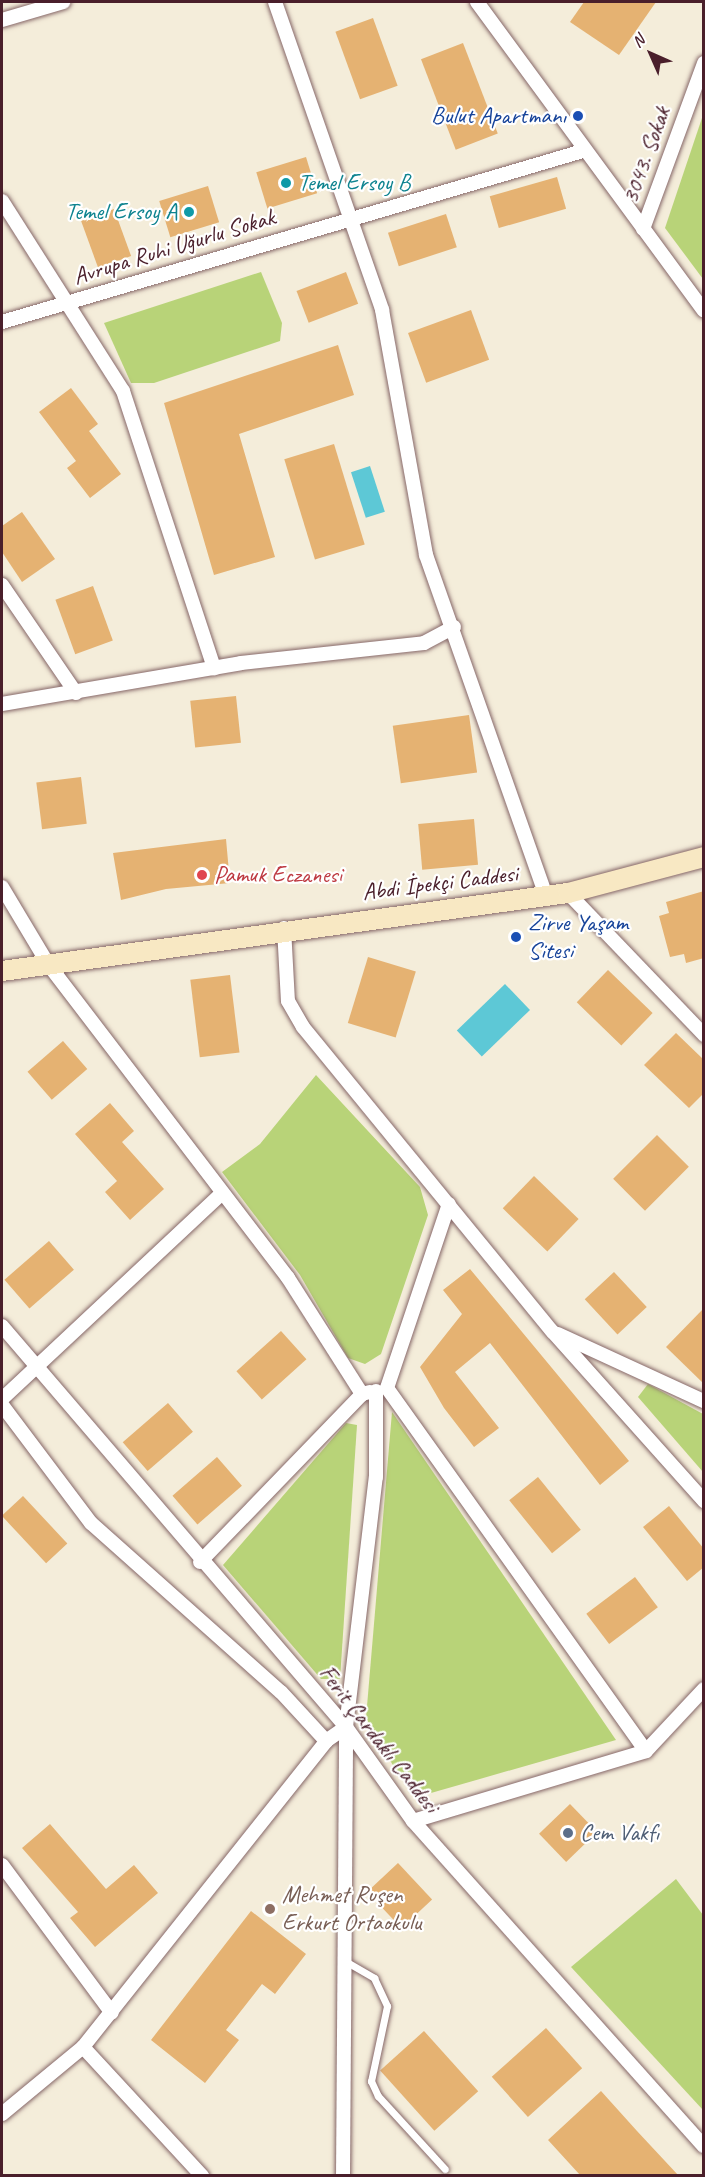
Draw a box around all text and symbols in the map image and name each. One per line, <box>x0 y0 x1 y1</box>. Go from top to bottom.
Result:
north arrow <box>621 24 681 84</box>
text: N <box>628 31 649 52</box>
place label: Bulut Apartmanı <box>431 102 566 130</box>
street label: 3043. Sokak <box>615 103 677 207</box>
marker: Bulut Apartmanı <box>571 109 585 123</box>
place label: Temel Ersoy B <box>298 169 410 197</box>
marker: Temel Ersoy B <box>279 176 293 190</box>
place label: Temel Ersoy A <box>65 198 177 226</box>
street label: Avrupa Ruhi Uğurlu Sokak <box>70 203 278 291</box>
marker: Temel Ersoy A <box>182 205 196 219</box>
street label: Abdi İpekçi Caddesi <box>360 859 520 907</box>
place label: Pamuk Eczanesi <box>214 861 342 889</box>
marker: Pamuk Eczanesi <box>195 868 209 882</box>
place label: Zirve Yaşam Sitesi <box>528 909 628 965</box>
marker: Zirve Yaşam Sitesi <box>509 930 523 944</box>
street label: Ferit Çardaklı Caddesi <box>312 1660 446 1818</box>
place label: Cem Vakfı <box>580 1819 660 1847</box>
marker: Cem Vakfı <box>561 1826 575 1840</box>
place label: Mehmet Ruşen Erkurt Ortaokulu <box>282 1881 421 1937</box>
marker: Mehmet Ruşen Erkurt Ortaokulu <box>263 1902 277 1916</box>

